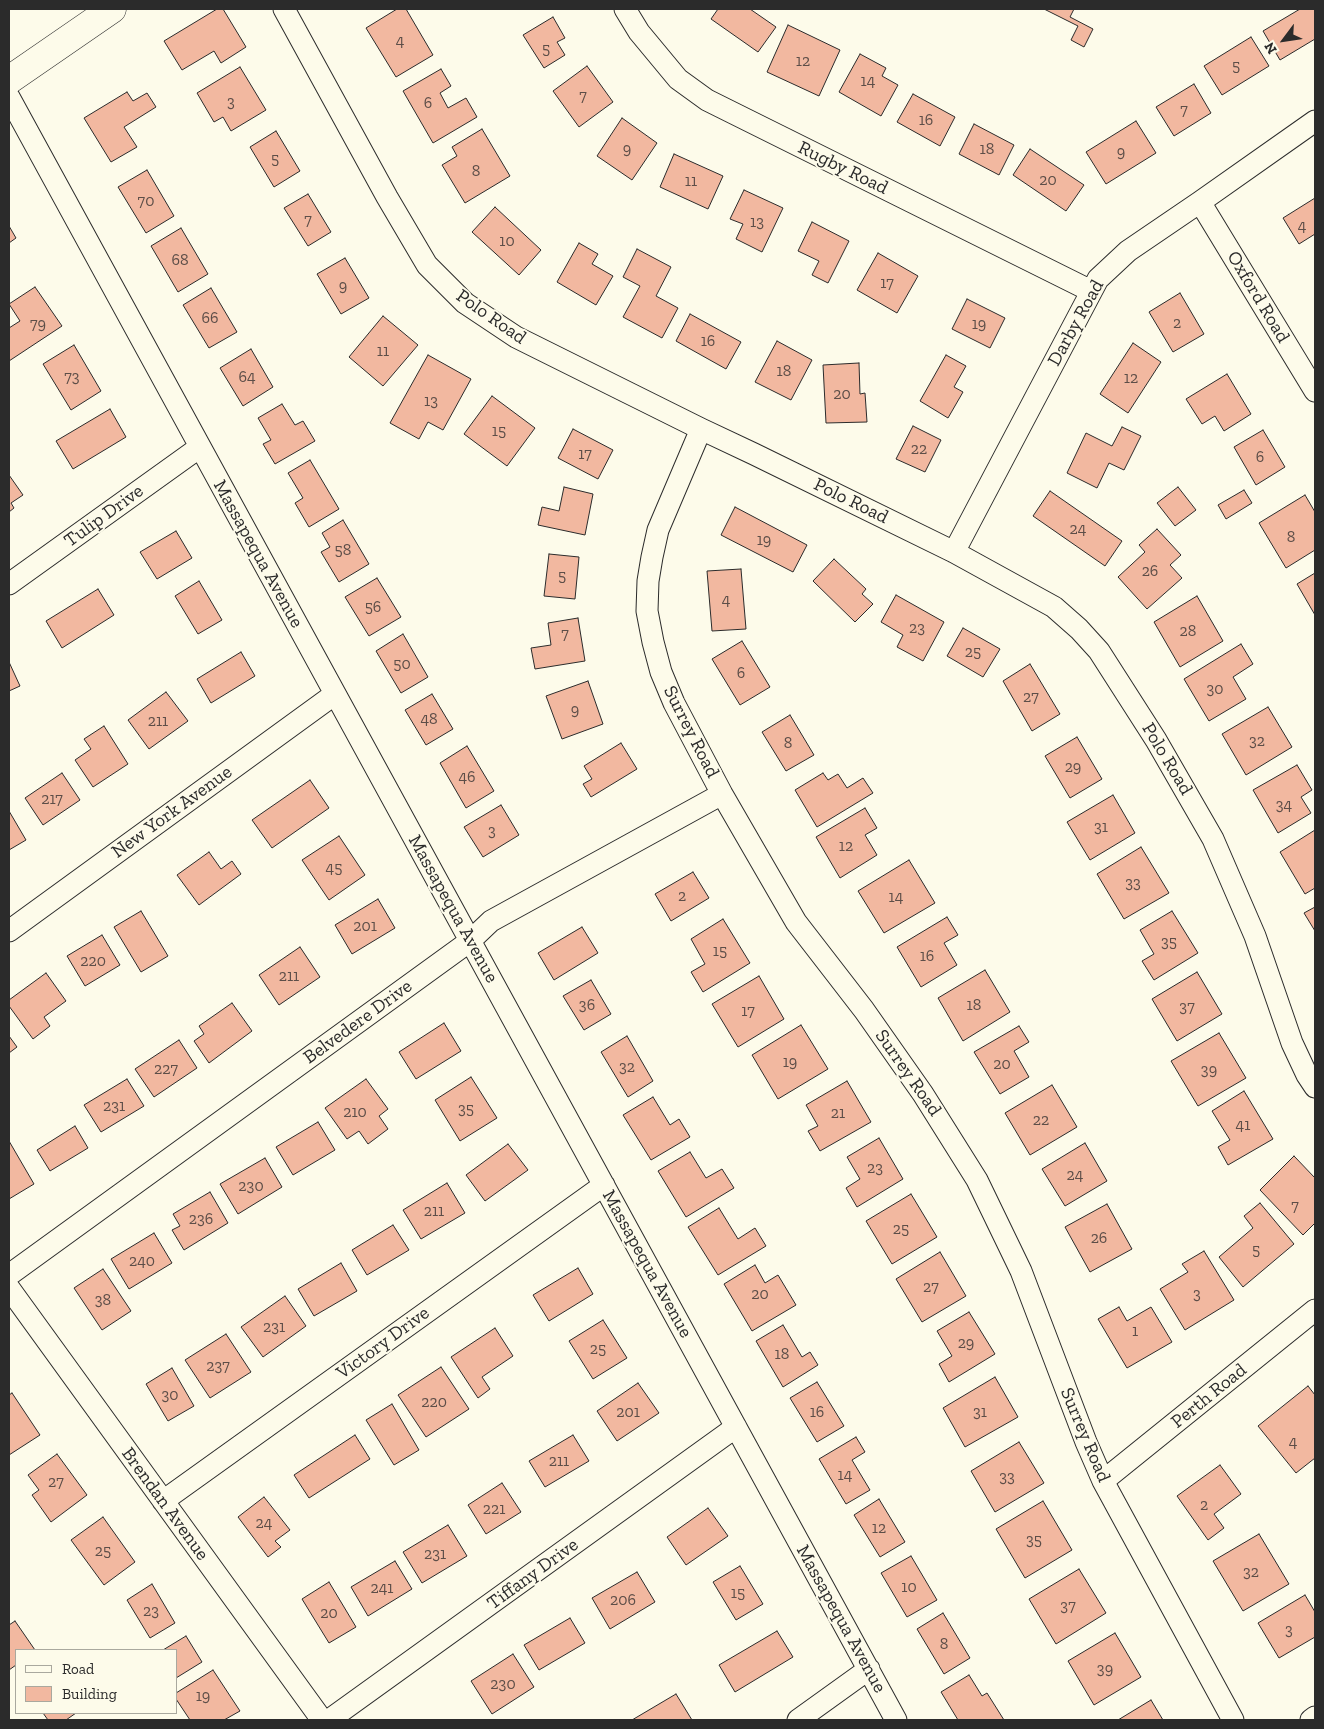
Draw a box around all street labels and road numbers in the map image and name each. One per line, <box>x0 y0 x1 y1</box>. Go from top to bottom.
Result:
street label: Rugby Road <box>794 136 892 200</box>
street label: Oxford Road <box>1222 247 1294 347</box>
street label: Darby Road <box>1043 276 1109 370</box>
street label: Polo Road <box>452 285 530 349</box>
street label: Polo Road <box>810 473 892 529</box>
street label: Massapequa Avenue <box>208 476 308 632</box>
street label: Tulip Drive <box>60 480 148 552</box>
street label: Surrey Road <box>658 682 724 782</box>
street label: Polo Road <box>1137 719 1197 799</box>
street label: New York Avenue <box>107 761 237 863</box>
street label: Massapequa Avenue <box>403 831 503 987</box>
street label: Belvedere Drive <box>299 975 417 1069</box>
street label: Surrey Road <box>870 1025 946 1121</box>
street label: Massapequa Avenue <box>597 1186 697 1342</box>
street label: Victory Drive <box>332 1302 434 1384</box>
street label: Perth Road <box>1167 1359 1251 1433</box>
street label: Surrey Road <box>1055 1384 1115 1486</box>
street label: Brendan Avenue <box>116 1443 214 1565</box>
street label: Tiffany Drive <box>483 1533 583 1615</box>
street label: Massapequa Avenue <box>791 1541 891 1697</box>

